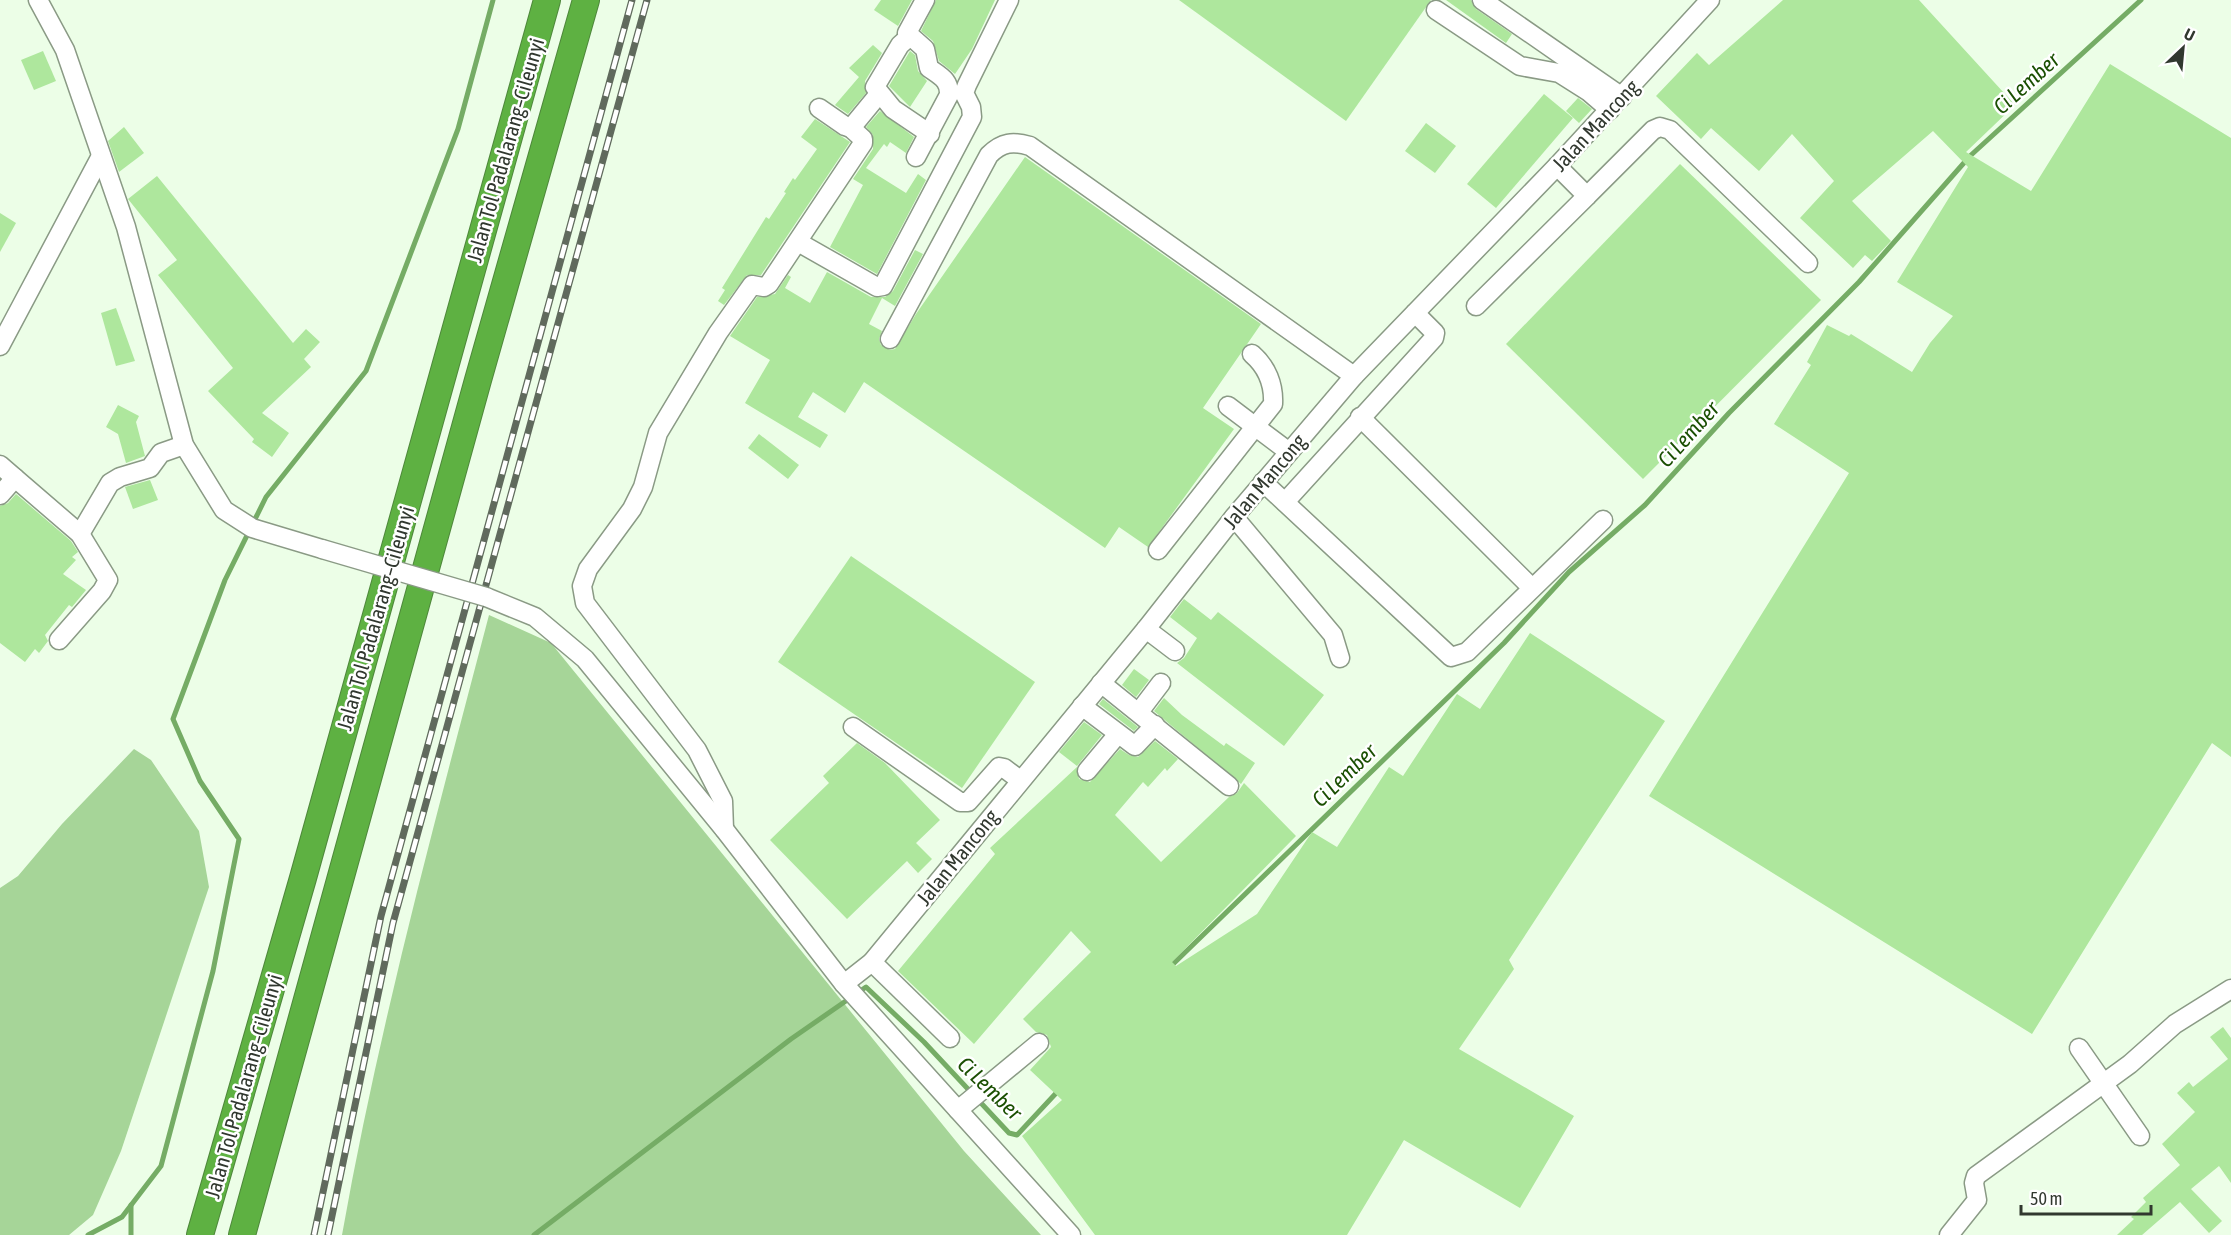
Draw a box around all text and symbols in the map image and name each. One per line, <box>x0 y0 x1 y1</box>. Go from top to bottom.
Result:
north arrow <box>2153 18 2213 78</box>
text: U <box>2181 24 2198 45</box>
street label: Jalan Tol Padalarang–Cileunyi <box>461 35 549 265</box>
water label: Ci Lember <box>1988 46 2065 119</box>
street label: Jalan Mancong <box>1547 74 1643 176</box>
water label: Ci Lember <box>1652 395 1725 472</box>
street label: Jalan Mancong <box>1218 429 1310 533</box>
street label: Jalan Tol Padalarang–Cileunyi <box>331 503 419 733</box>
water label: Ci Lember <box>1306 737 1383 812</box>
street label: Jalan Mancong <box>911 804 1003 910</box>
street label: Jalan Tol Padalarang–Cileunyi <box>199 971 287 1201</box>
water label: Ci Lember <box>952 1051 1029 1126</box>
scale bar <box>2021 1178 2152 1216</box>
text: 50 m <box>2030 1188 2062 1209</box>

